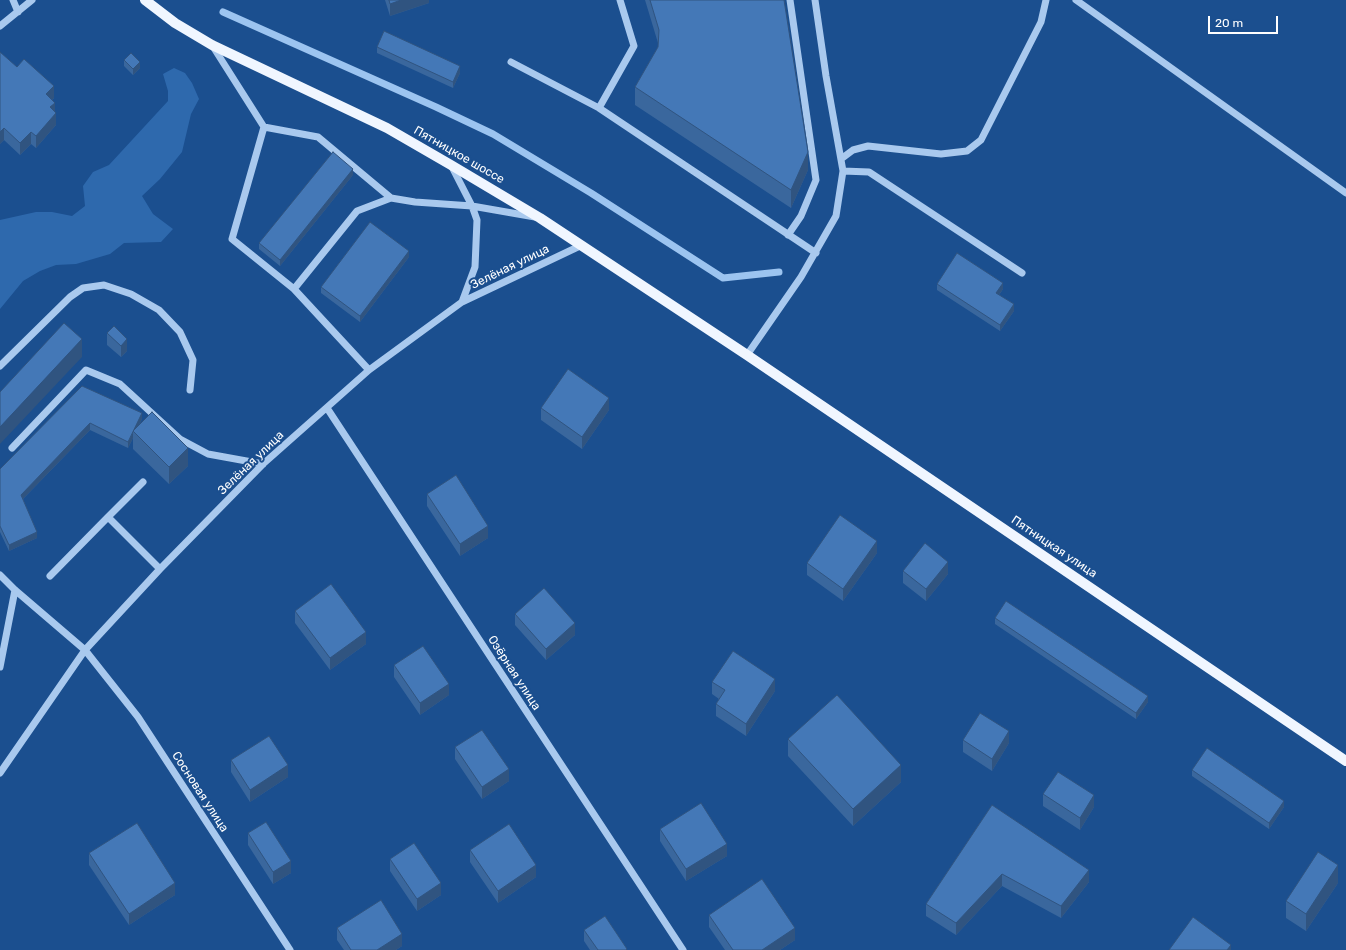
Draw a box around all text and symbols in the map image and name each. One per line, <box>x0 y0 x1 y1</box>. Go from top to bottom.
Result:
scale bar <box>1210 8 1280 34</box>
text: 20 m <box>1215 16 1243 30</box>
street label: Пятницкое шоссе <box>411 123 507 187</box>
street label: Зелёная улица <box>468 242 552 292</box>
street label: Зелёная улица <box>215 428 287 498</box>
street label: Пятницкая улица <box>1008 513 1100 581</box>
street label: Озёрная улица <box>485 633 543 713</box>
street label: Сосновая улица <box>169 749 231 835</box>

